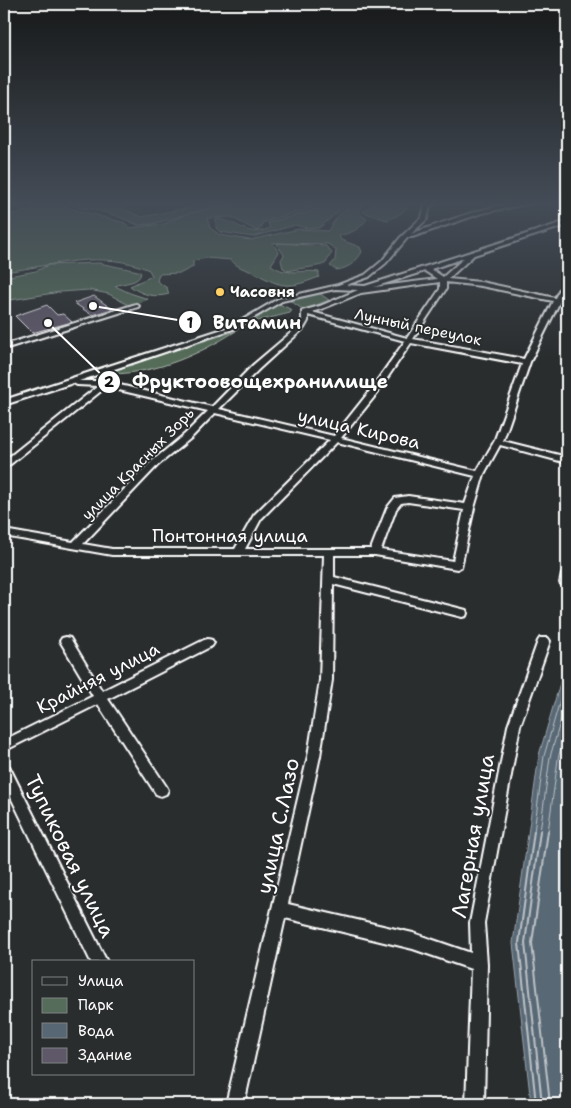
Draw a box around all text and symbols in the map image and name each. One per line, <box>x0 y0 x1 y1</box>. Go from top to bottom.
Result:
place label: Часовня <box>230 282 295 302</box>
marker: Часовня <box>214 286 226 298</box>
street label: Лунный переулок <box>353 304 483 350</box>
callout: Витамин <box>177 305 311 339</box>
text: Витамин <box>213 310 301 335</box>
text: 1 <box>187 313 194 333</box>
callout: Фруктоовощехранилище <box>97 365 398 399</box>
text: Фруктоовощехранилище <box>132 369 388 394</box>
text: 2 <box>104 372 115 392</box>
street label: улица Красных Зорь <box>77 403 199 525</box>
street label: улица Кирова <box>295 403 423 455</box>
street label: Понтонная улица <box>152 524 308 548</box>
street label: Крайняя улица <box>32 637 164 719</box>
street label: Лагерная улица <box>445 752 501 920</box>
street label: улица С.Лазо <box>250 755 306 897</box>
street label: Тупиковая улица <box>18 770 122 942</box>
legend <box>32 960 195 1076</box>
text: Улица <box>78 971 124 991</box>
text: Парк <box>78 995 114 1015</box>
text: Вода <box>78 1021 115 1041</box>
text: Здание <box>78 1045 132 1065</box>

